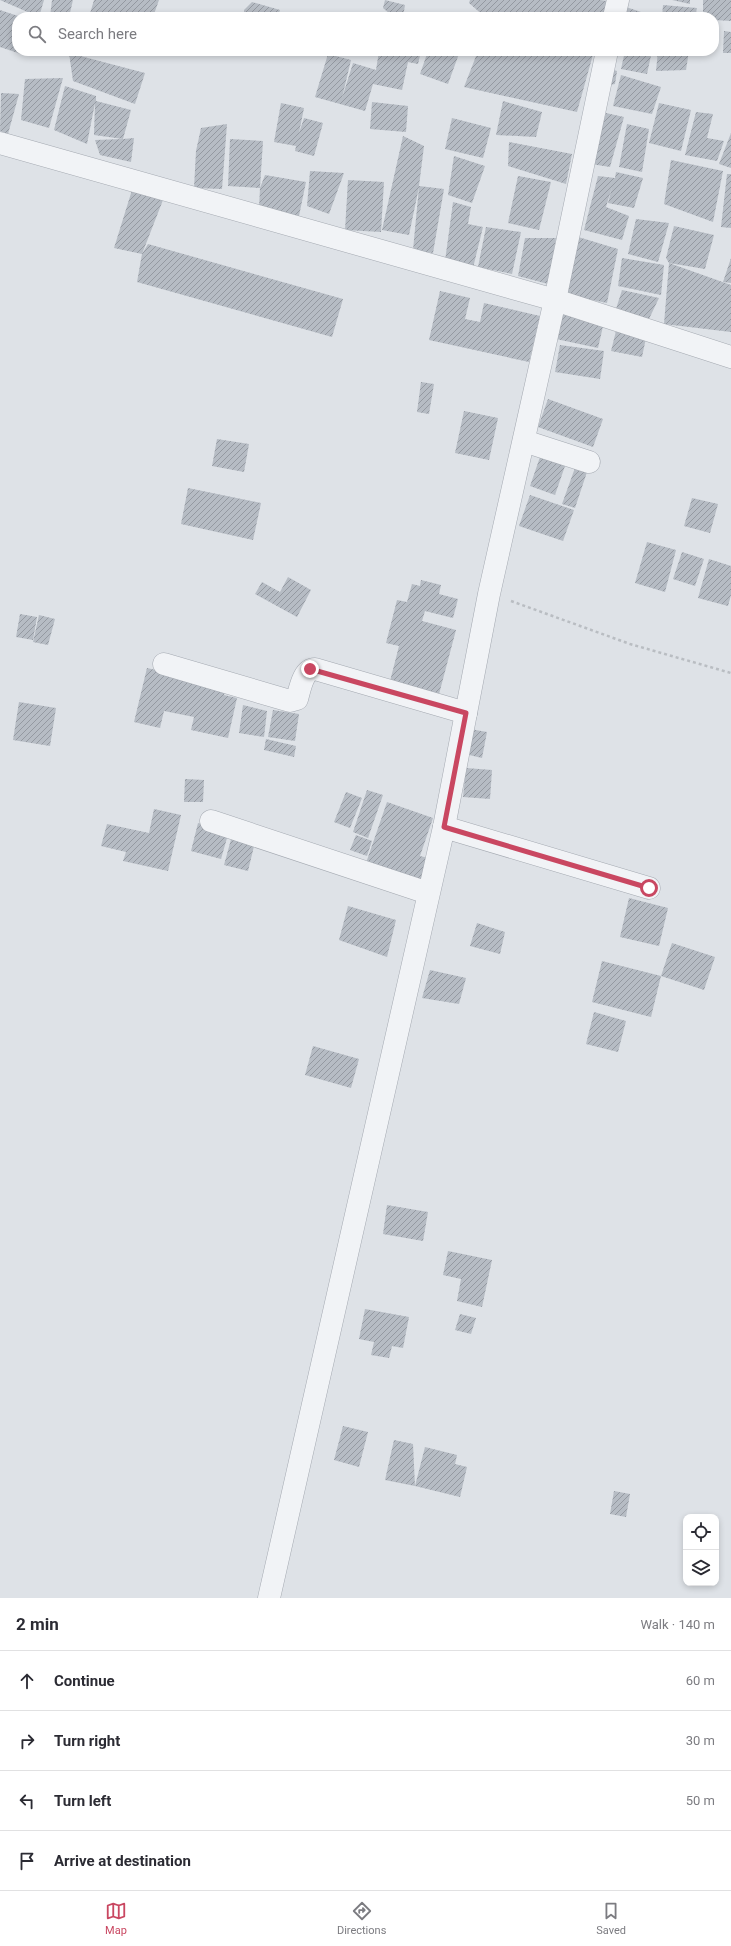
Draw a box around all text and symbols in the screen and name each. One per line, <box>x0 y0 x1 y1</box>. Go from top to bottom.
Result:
search box <box>12 12 719 56</box>
icon: search <box>26 23 48 45</box>
text: Search here <box>58 25 137 43</box>
route end <box>301 660 319 678</box>
route start <box>640 879 658 897</box>
map controls <box>683 1514 719 1586</box>
button: locate <box>683 1514 719 1550</box>
button: layers <box>683 1550 719 1586</box>
text: 2 min <box>16 1614 59 1634</box>
text: Walk · 140 m <box>640 1617 715 1632</box>
icon: ahead <box>16 1670 38 1692</box>
text: Continue <box>54 1672 115 1690</box>
text: 60 m <box>686 1673 715 1688</box>
icon: right <box>16 1730 38 1752</box>
text: Turn right <box>54 1732 120 1750</box>
text: 30 m <box>686 1733 715 1748</box>
icon: left <box>16 1790 38 1812</box>
text: Turn left <box>54 1792 111 1810</box>
text: 50 m <box>686 1793 715 1808</box>
icon: arrive <box>16 1850 38 1872</box>
text: Arrive at destination <box>54 1852 191 1870</box>
tab: Map <box>105 1900 127 1937</box>
tab: Directions <box>337 1900 386 1937</box>
tab: Saved <box>596 1900 626 1937</box>

